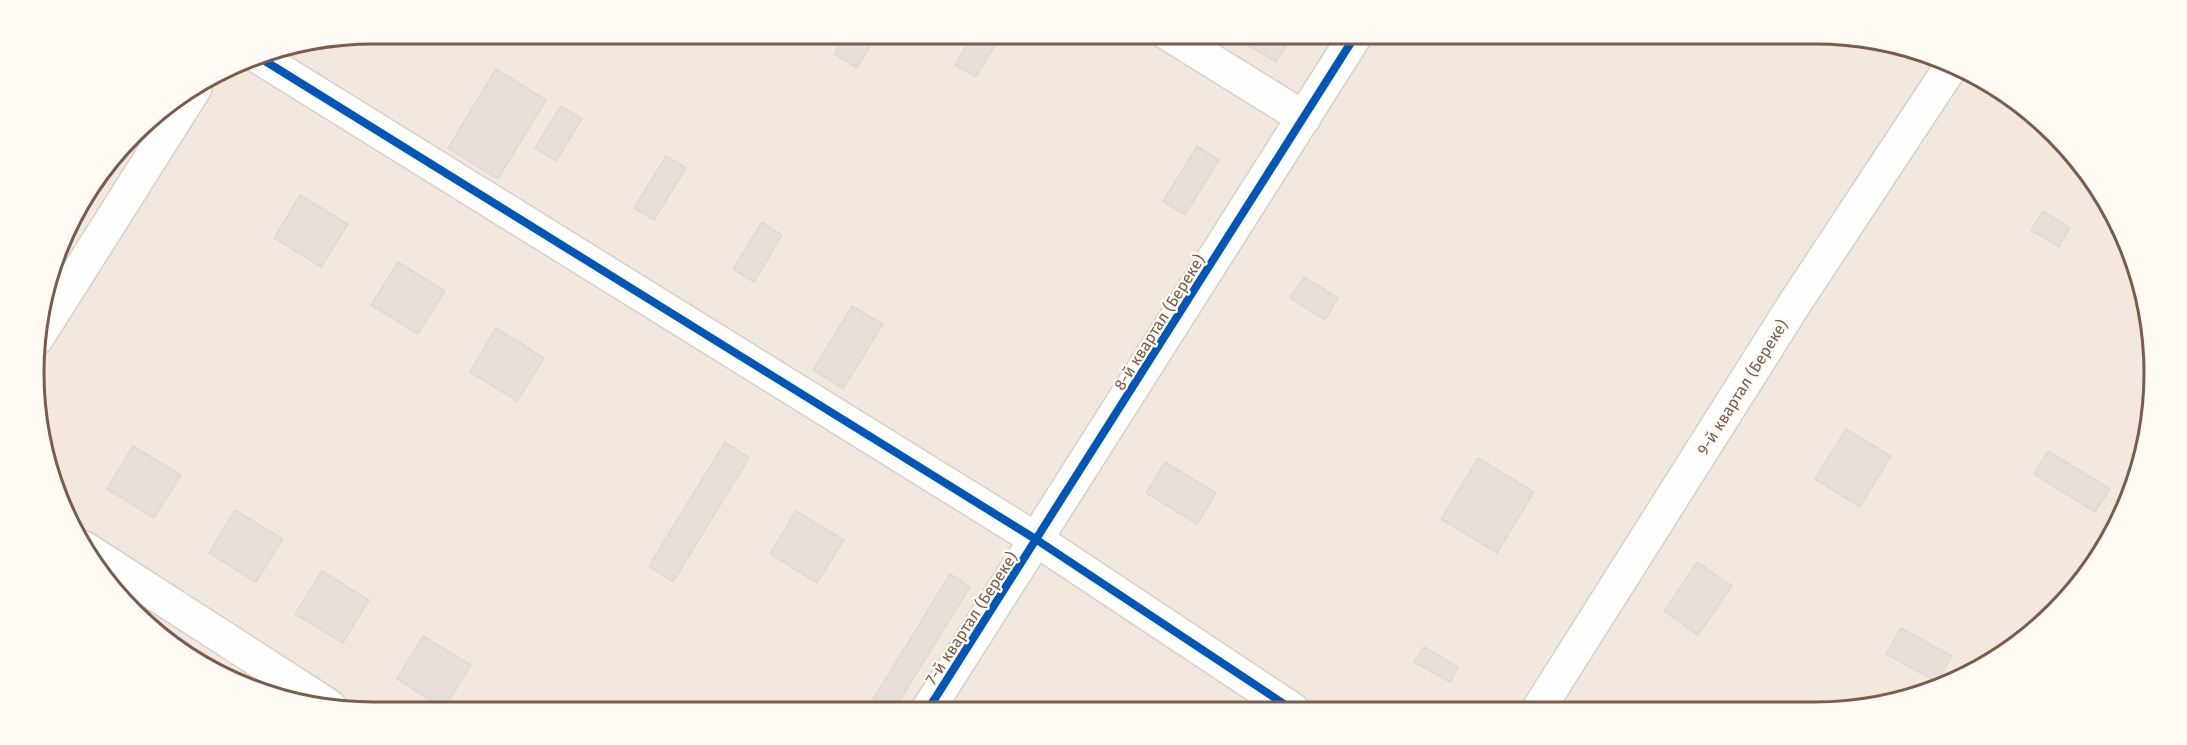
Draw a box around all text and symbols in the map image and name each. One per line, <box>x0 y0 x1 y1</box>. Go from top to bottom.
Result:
street label: 8-й квартал (Береке) <box>1110 251 1209 394</box>
street label: 9-й квартал (Береке) <box>1693 316 1792 458</box>
street label: 7-й квартал (Береке) <box>921 548 1021 688</box>

